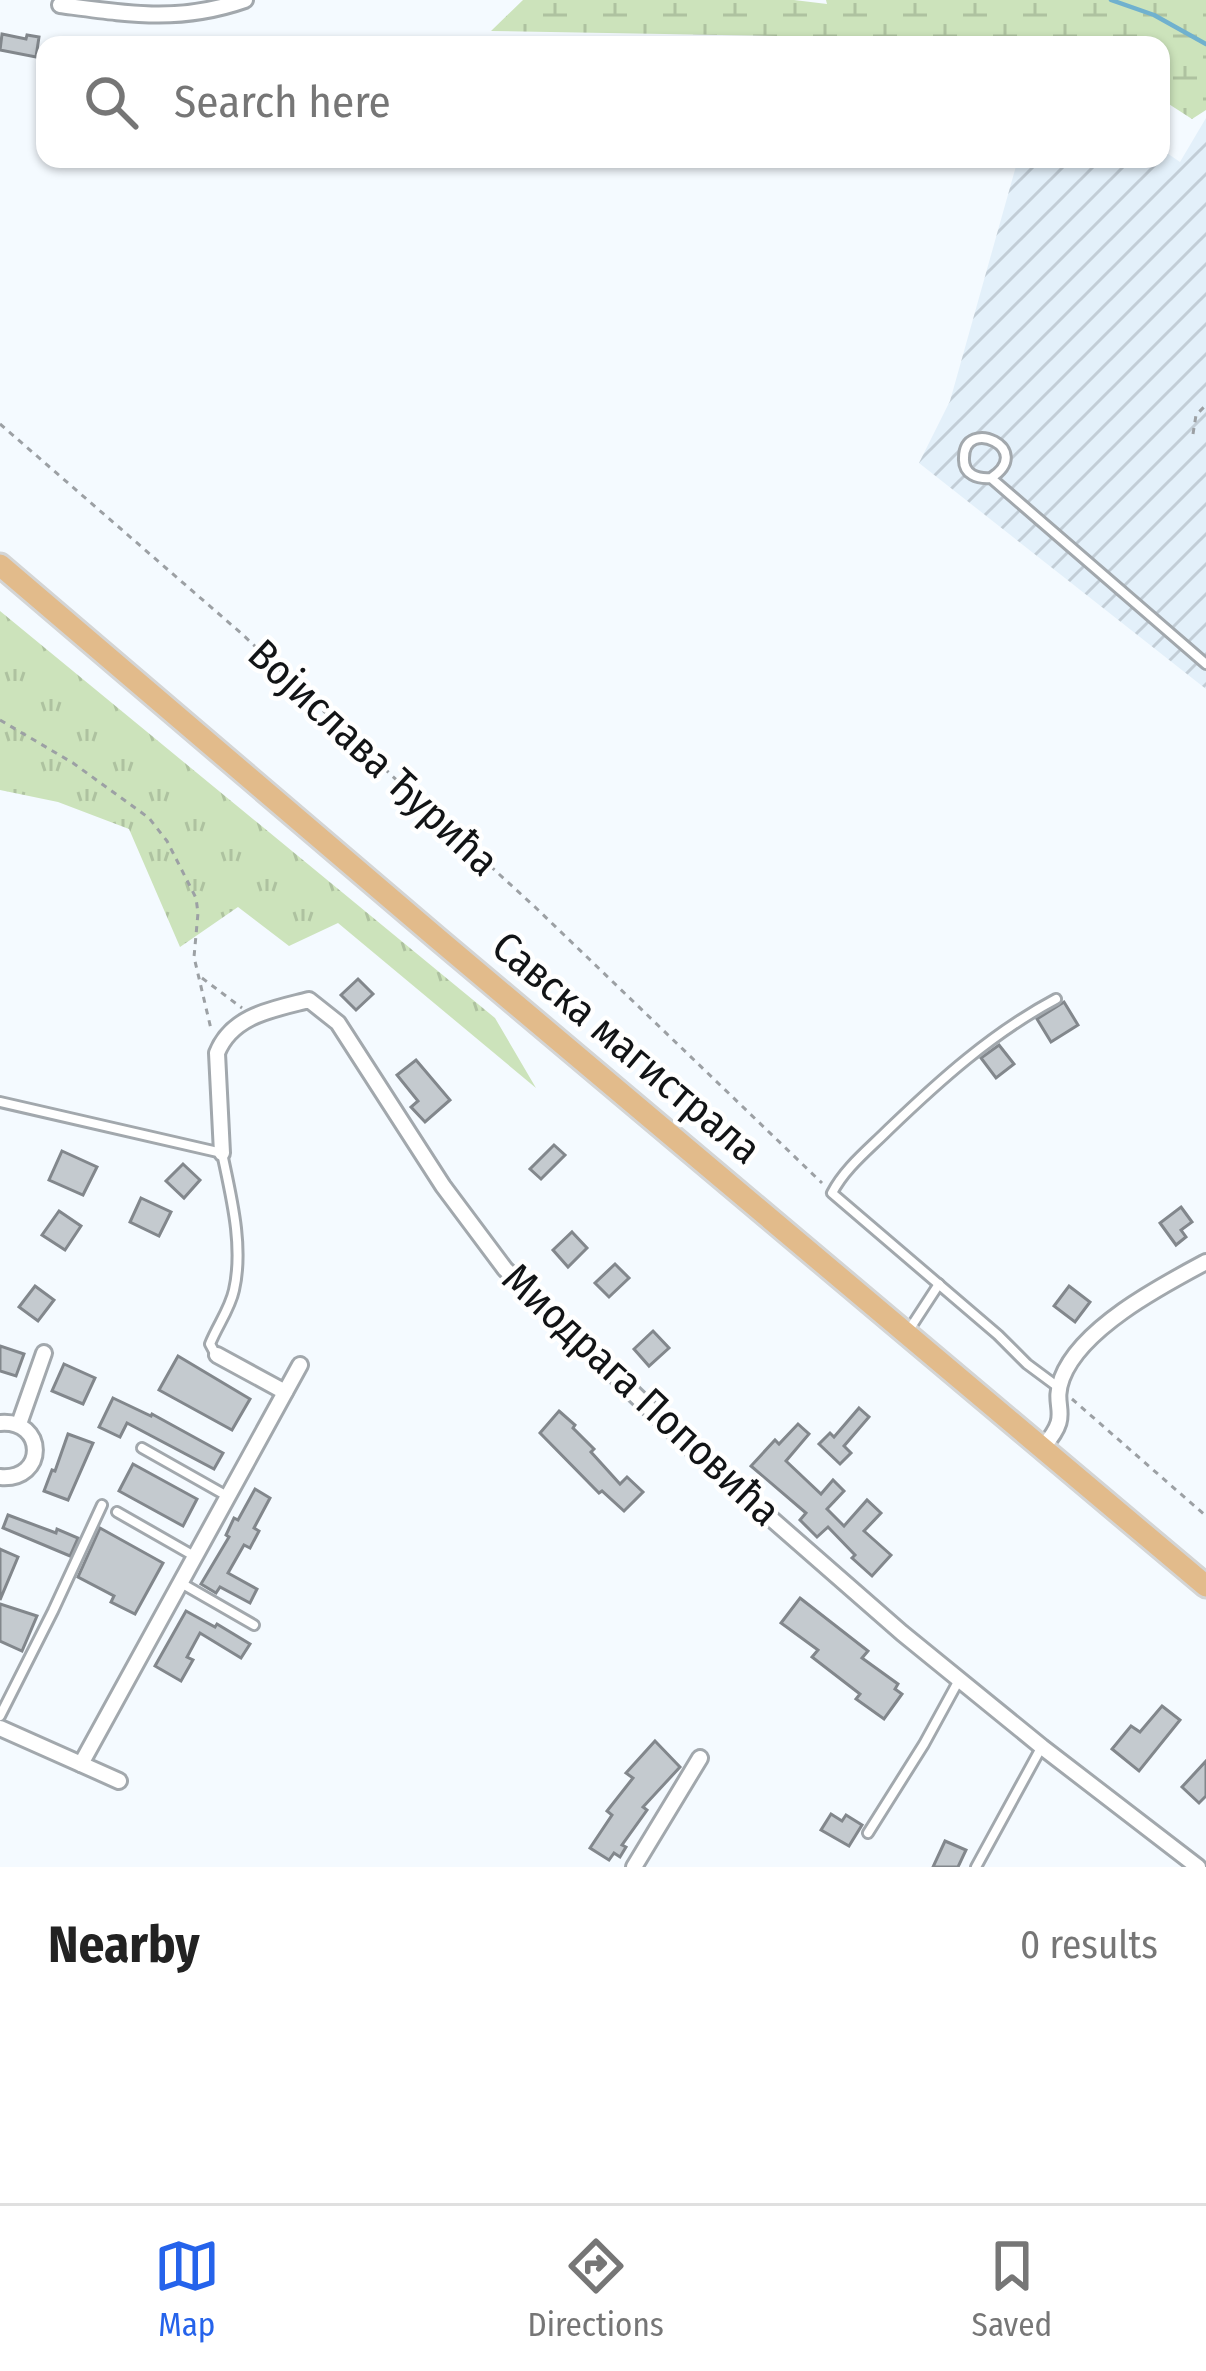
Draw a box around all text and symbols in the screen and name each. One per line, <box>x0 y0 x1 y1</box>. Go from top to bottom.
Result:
search box <box>36 36 1170 168</box>
icon: search <box>78 69 144 135</box>
text: Search here <box>174 75 391 129</box>
street label: Војислава Ђурића <box>238 629 509 886</box>
street label: Савска магистрала <box>482 921 771 1174</box>
street label: Миодрага Поповића <box>492 1253 790 1536</box>
text: Nearby <box>48 1914 200 1976</box>
text: 0 results <box>1020 1922 1158 1968</box>
tab: Map <box>154 2233 220 2345</box>
tab: Directions <box>527 2233 664 2345</box>
tab: Saved <box>972 2233 1052 2345</box>

